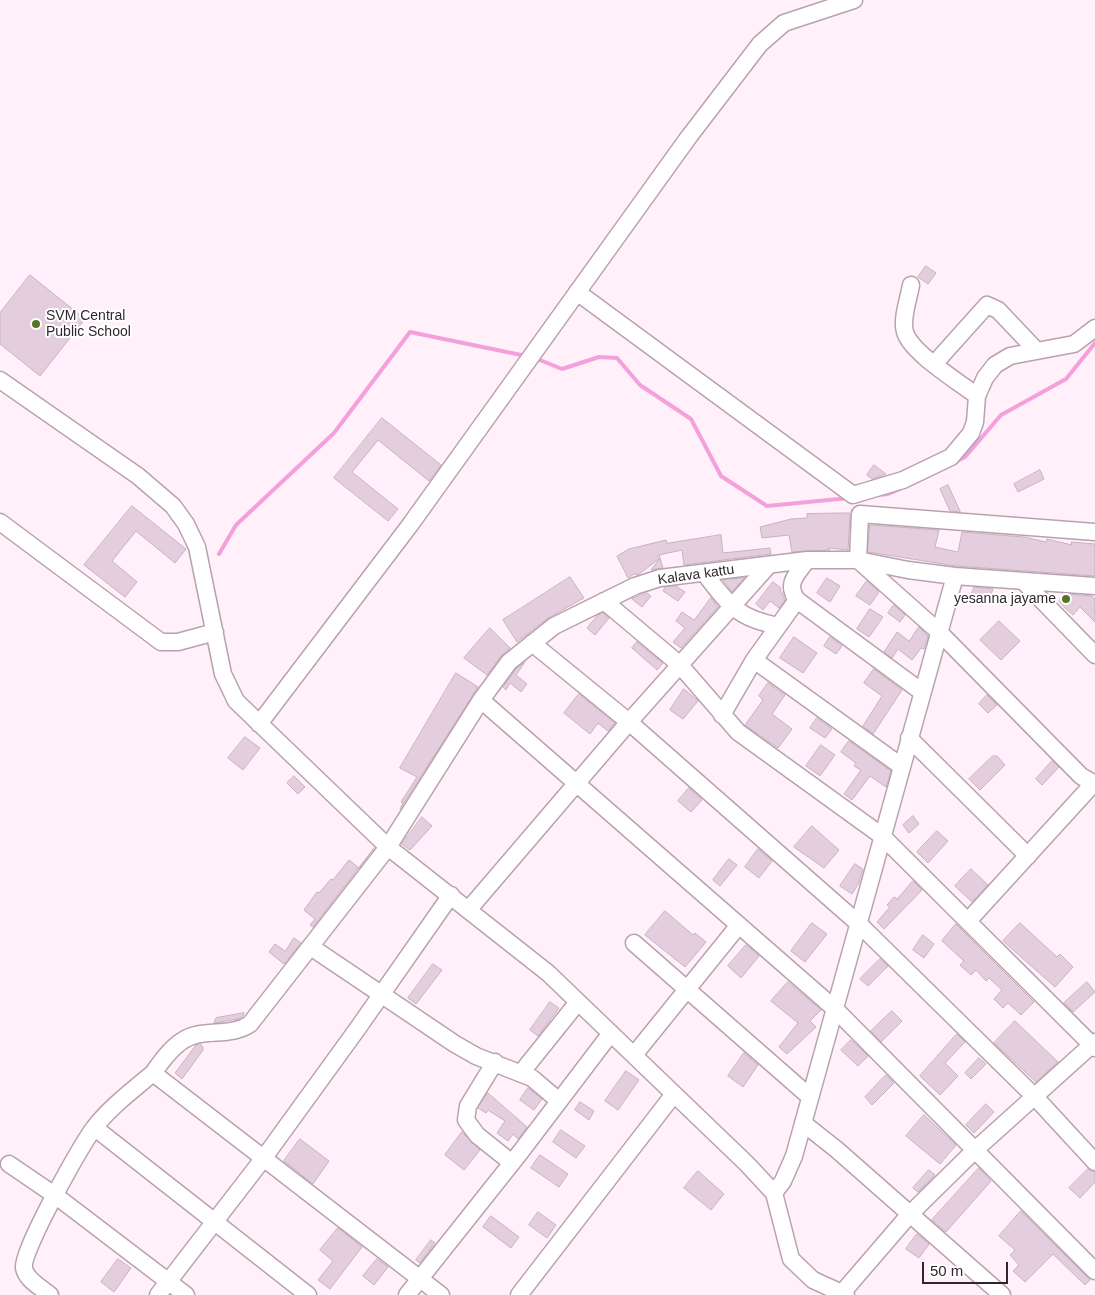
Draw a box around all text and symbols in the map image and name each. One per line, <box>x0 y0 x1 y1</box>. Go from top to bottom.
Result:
place label: SVM Central Public School <box>46 308 131 341</box>
marker: SVM Central Public School <box>30 318 42 330</box>
street label: Kalava kattu <box>657 561 735 589</box>
place label: yesanna jayame <box>954 591 1056 607</box>
marker: yesanna jayame <box>1060 593 1072 605</box>
scale bar <box>925 1252 1011 1284</box>
text: 50 m <box>930 1262 963 1279</box>

